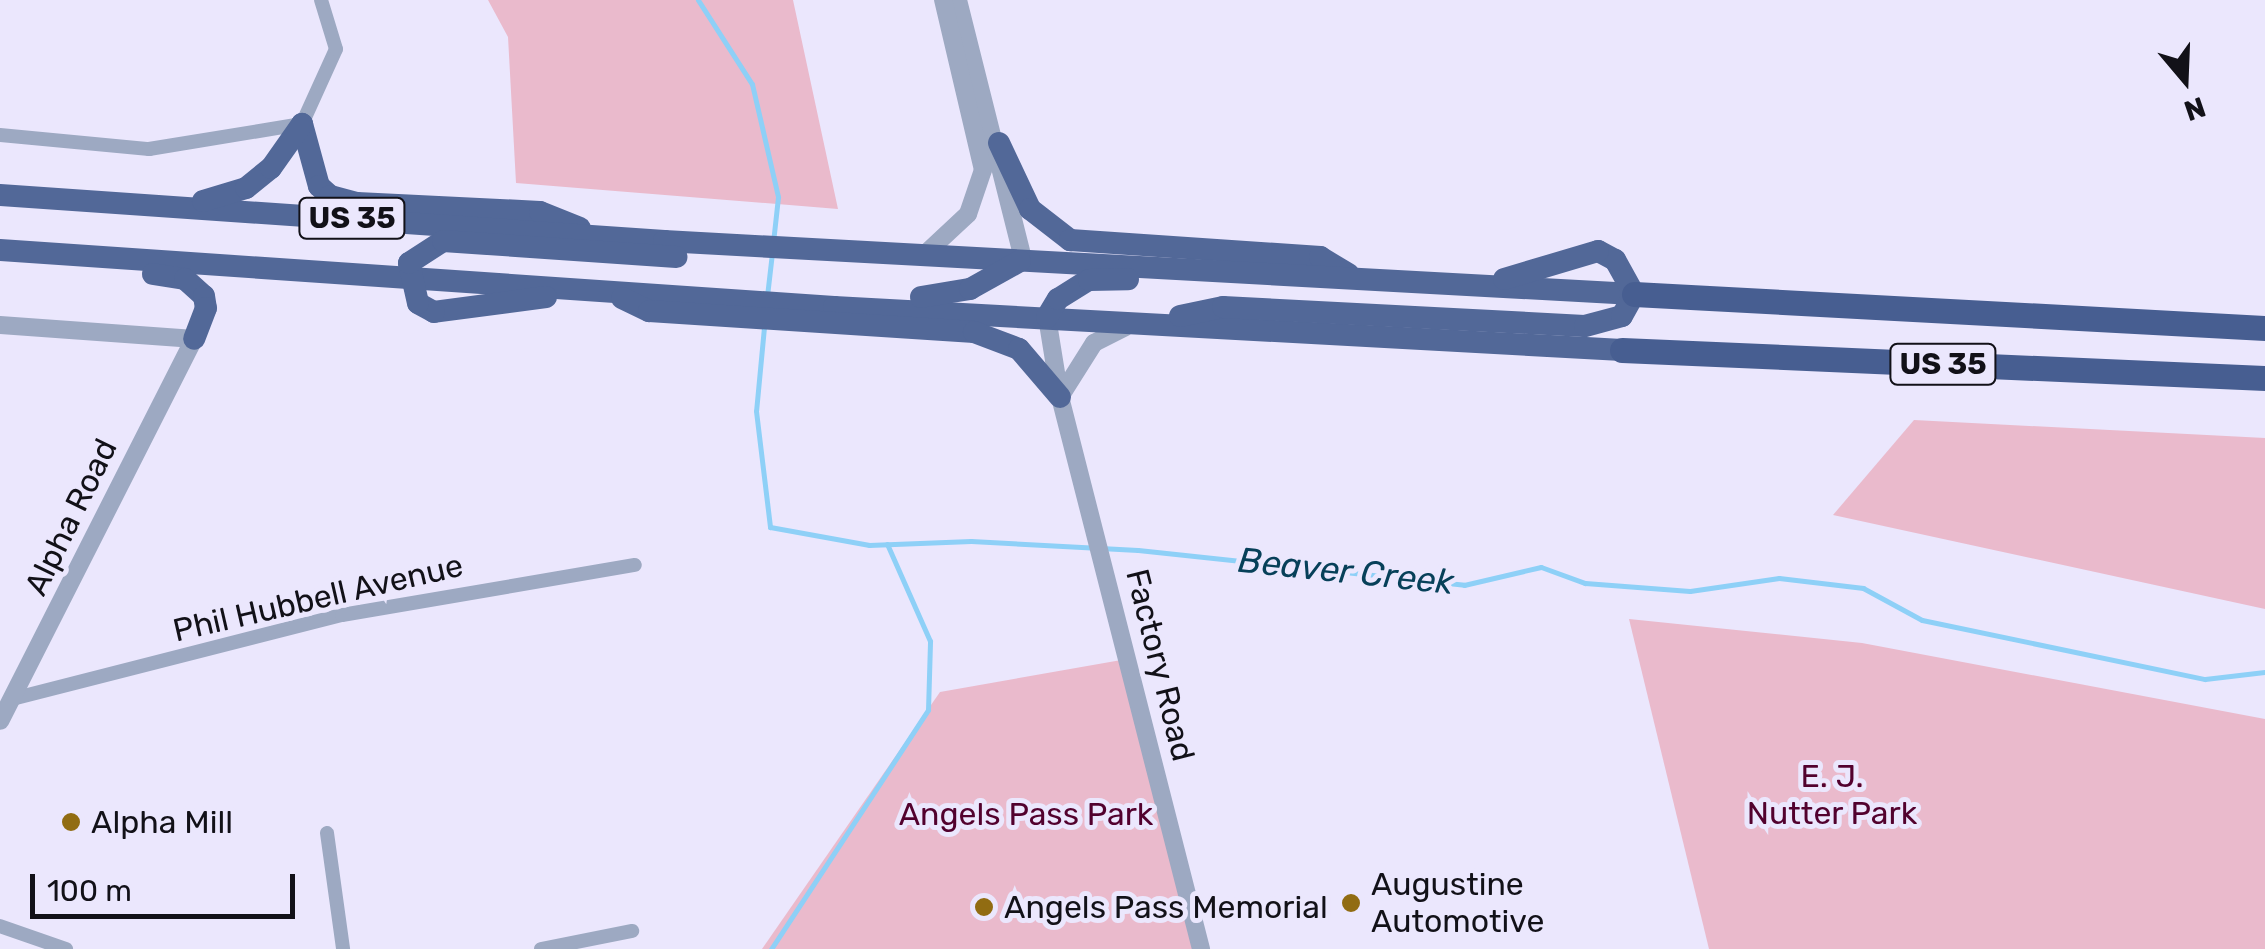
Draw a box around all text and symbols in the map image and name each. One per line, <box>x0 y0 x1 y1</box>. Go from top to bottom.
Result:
north arrow <box>2135 30 2235 130</box>
text: N <box>2180 90 2210 128</box>
road number: US 35 <box>297 193 407 243</box>
road number: US 35 <box>1888 339 1998 389</box>
street label: Alpha Road <box>17 433 125 601</box>
water label: Beaver Creek <box>1236 539 1456 603</box>
street label: Phil Hubbell Avenue <box>169 546 467 650</box>
street label: Factory Road <box>1117 565 1203 765</box>
park label: E. J. Nutter Park <box>1746 758 1918 833</box>
park label: Angels Pass Park <box>899 795 1153 833</box>
place label: Alpha Mill <box>91 803 233 841</box>
marker: Alpha Mill <box>60 811 82 833</box>
scale bar <box>35 854 300 916</box>
place label: Augustine Automotive <box>1371 866 1544 941</box>
text: 100 m <box>47 873 132 909</box>
place label: Angels Pass Memorial <box>1004 888 1328 926</box>
marker: Augustine Automotive <box>1340 892 1362 914</box>
marker: Angels Pass Memorial <box>973 896 995 918</box>

